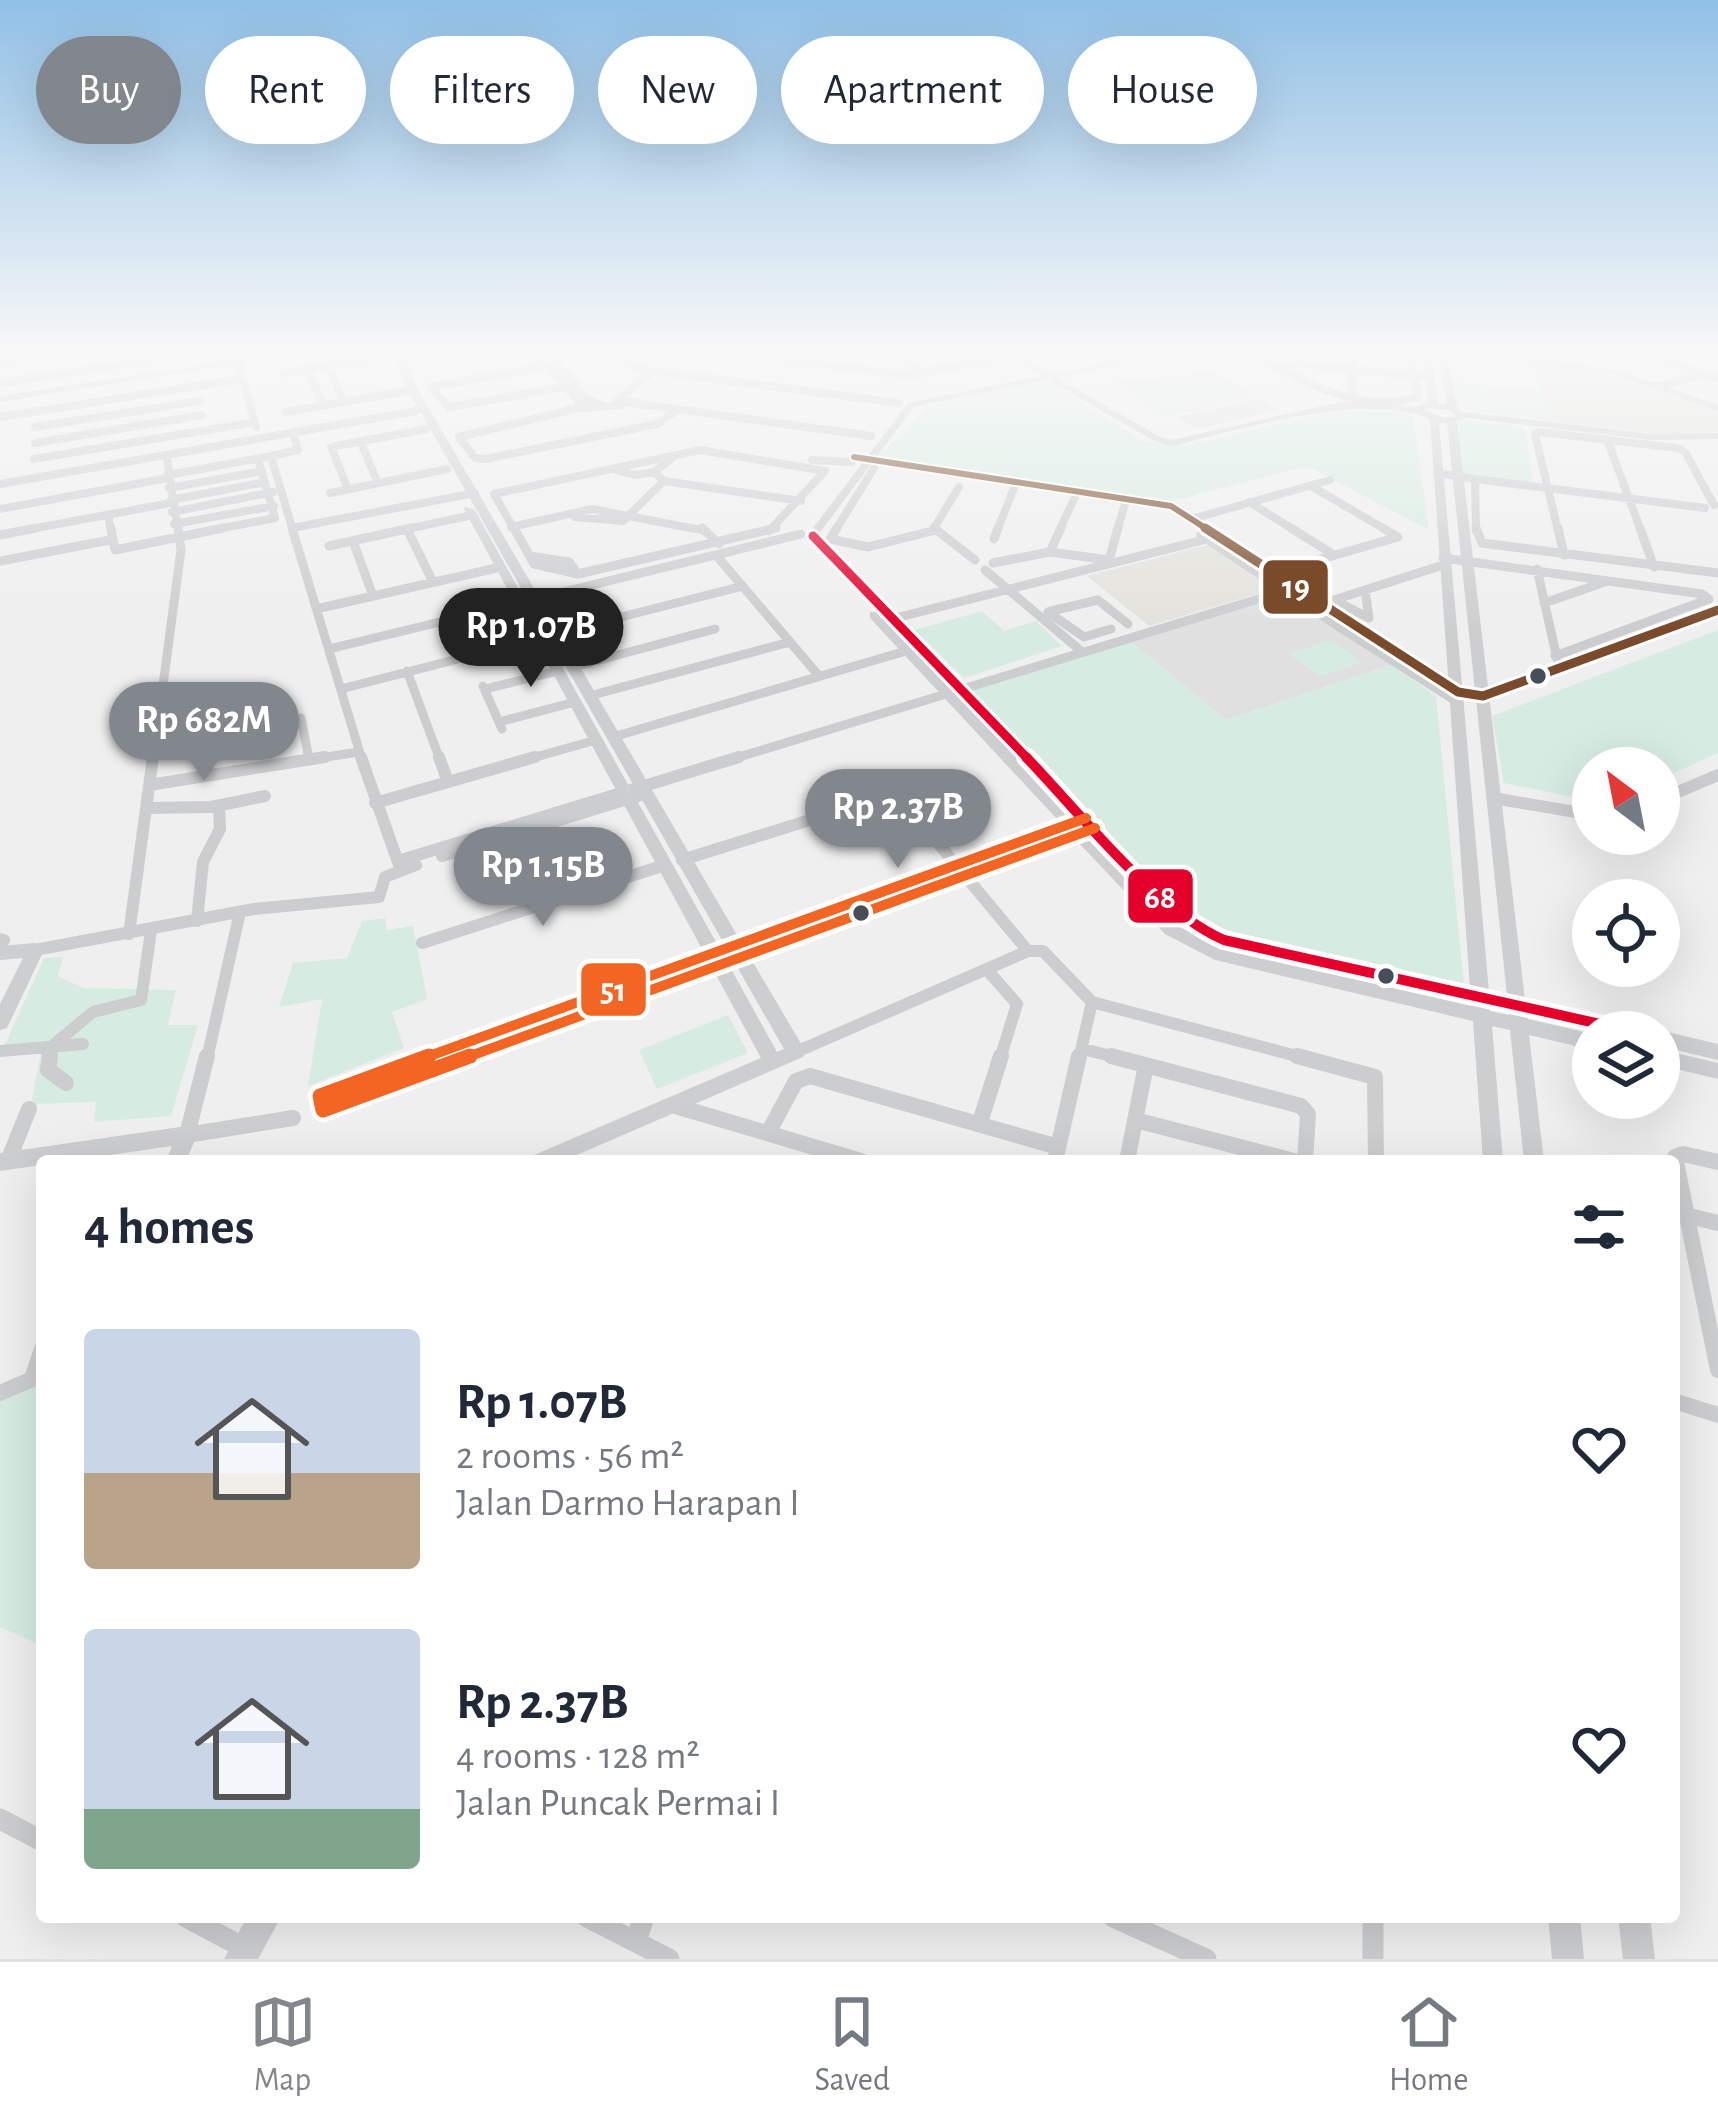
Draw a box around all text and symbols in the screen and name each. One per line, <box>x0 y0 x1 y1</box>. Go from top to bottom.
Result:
chip: Buy <box>36 36 181 144</box>
chip: Rent <box>205 36 366 144</box>
chip: Filters <box>390 36 574 144</box>
chip: New <box>598 36 757 144</box>
chip: Apartment <box>781 36 1044 144</box>
chip: House <box>1068 36 1257 144</box>
line badge: 19 <box>1261 558 1330 616</box>
text: 19 <box>1282 572 1310 605</box>
pin: Rp 1.07B <box>407 588 655 690</box>
text: Rp 1.07B <box>465 607 597 646</box>
unlabelled marker <box>1527 665 1549 687</box>
pin: Rp 682M <box>93 682 315 784</box>
text: Rp 682M <box>136 701 272 740</box>
north arrow <box>1572 747 1680 855</box>
map controls <box>1572 747 1680 1119</box>
pin: Rp 2.37B <box>774 769 1022 871</box>
text: Rp 2.37B <box>832 788 964 827</box>
pin: Rp 1.15B <box>419 827 667 929</box>
text: Rp 1.15B <box>481 846 605 885</box>
line badge: 68 <box>1126 867 1195 925</box>
button: locate <box>1572 879 1680 987</box>
text: 68 <box>1144 882 1176 915</box>
unlabelled marker <box>850 902 872 924</box>
line badge: 51 <box>579 961 648 1018</box>
unlabelled marker <box>1375 965 1397 987</box>
text: 51 <box>600 975 626 1008</box>
button: layers <box>1572 1011 1680 1119</box>
icon: filters <box>1566 1194 1632 1260</box>
text: 4 homes <box>84 1202 254 1253</box>
icon: home <box>180 1377 324 1521</box>
text: Rp 1.07B <box>456 1377 627 1428</box>
icon: heart <box>1566 1416 1632 1482</box>
text: 2 rooms · 56 m² <box>456 1437 684 1476</box>
text: Jalan Darmo Harapan I <box>456 1484 800 1523</box>
icon: home <box>180 1677 324 1821</box>
text: Rp 2.37B <box>456 1677 628 1728</box>
icon: heart <box>1566 1716 1632 1782</box>
text: 4 rooms · 128 m² <box>456 1737 700 1776</box>
text: Jalan Puncak Permai I <box>456 1784 780 1823</box>
tab: Map <box>250 1989 316 2101</box>
tab: Saved <box>815 1989 890 2101</box>
tab: Home <box>1389 1989 1468 2101</box>

